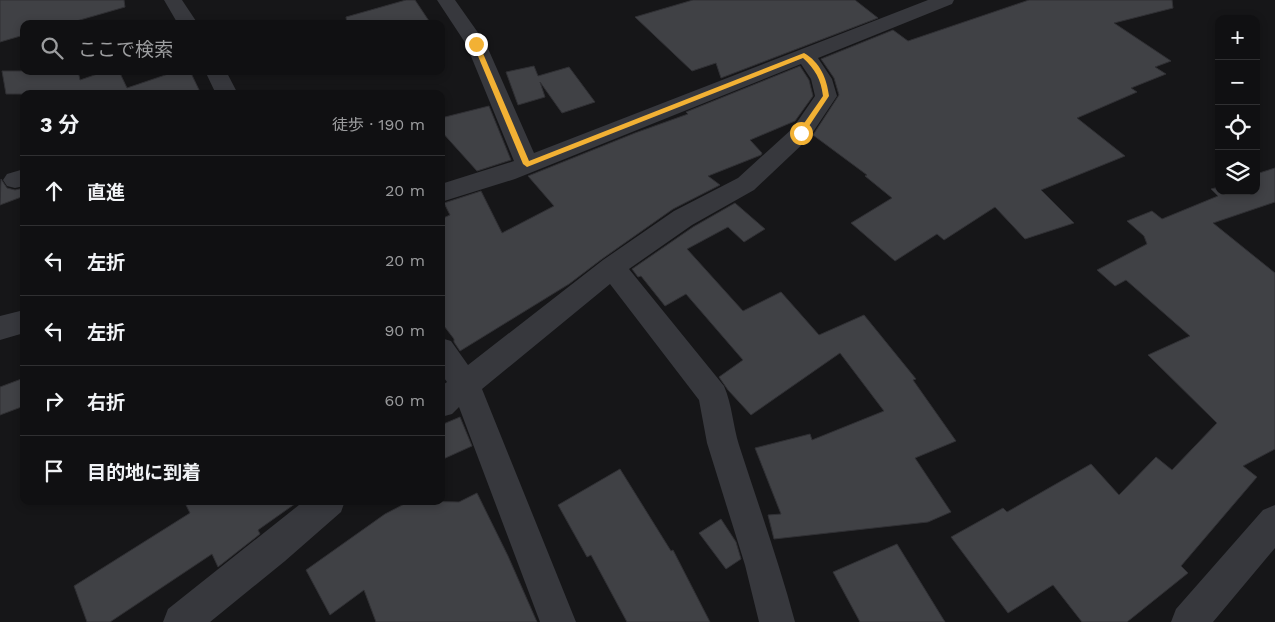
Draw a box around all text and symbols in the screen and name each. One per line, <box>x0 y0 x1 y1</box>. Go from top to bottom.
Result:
map controls <box>1215 15 1260 195</box>
button: + <box>1215 15 1260 60</box>
search box <box>20 20 445 75</box>
route end <box>465 33 488 56</box>
icon: search <box>38 34 66 62</box>
text: ここで検索 <box>78 38 173 61</box>
button: − <box>1215 60 1260 105</box>
button: locate <box>1215 105 1260 150</box>
text: 3 分 <box>40 112 79 137</box>
text: 徒歩 · 190 m <box>332 115 425 134</box>
route start <box>790 122 813 145</box>
button: layers <box>1215 150 1260 195</box>
icon: ahead <box>40 177 68 205</box>
text: 直進 <box>87 181 125 204</box>
text: 20 m <box>385 181 425 200</box>
icon: left <box>40 247 68 275</box>
text: 左折 <box>87 251 125 274</box>
text: 20 m <box>385 251 425 270</box>
icon: left <box>40 317 68 345</box>
text: 左折 <box>87 321 125 344</box>
text: 90 m <box>384 321 425 340</box>
icon: right <box>40 387 68 415</box>
text: 右折 <box>87 391 125 414</box>
text: 60 m <box>385 391 425 410</box>
icon: arrive <box>40 457 68 485</box>
text: 目的地に到着 <box>87 461 201 484</box>

